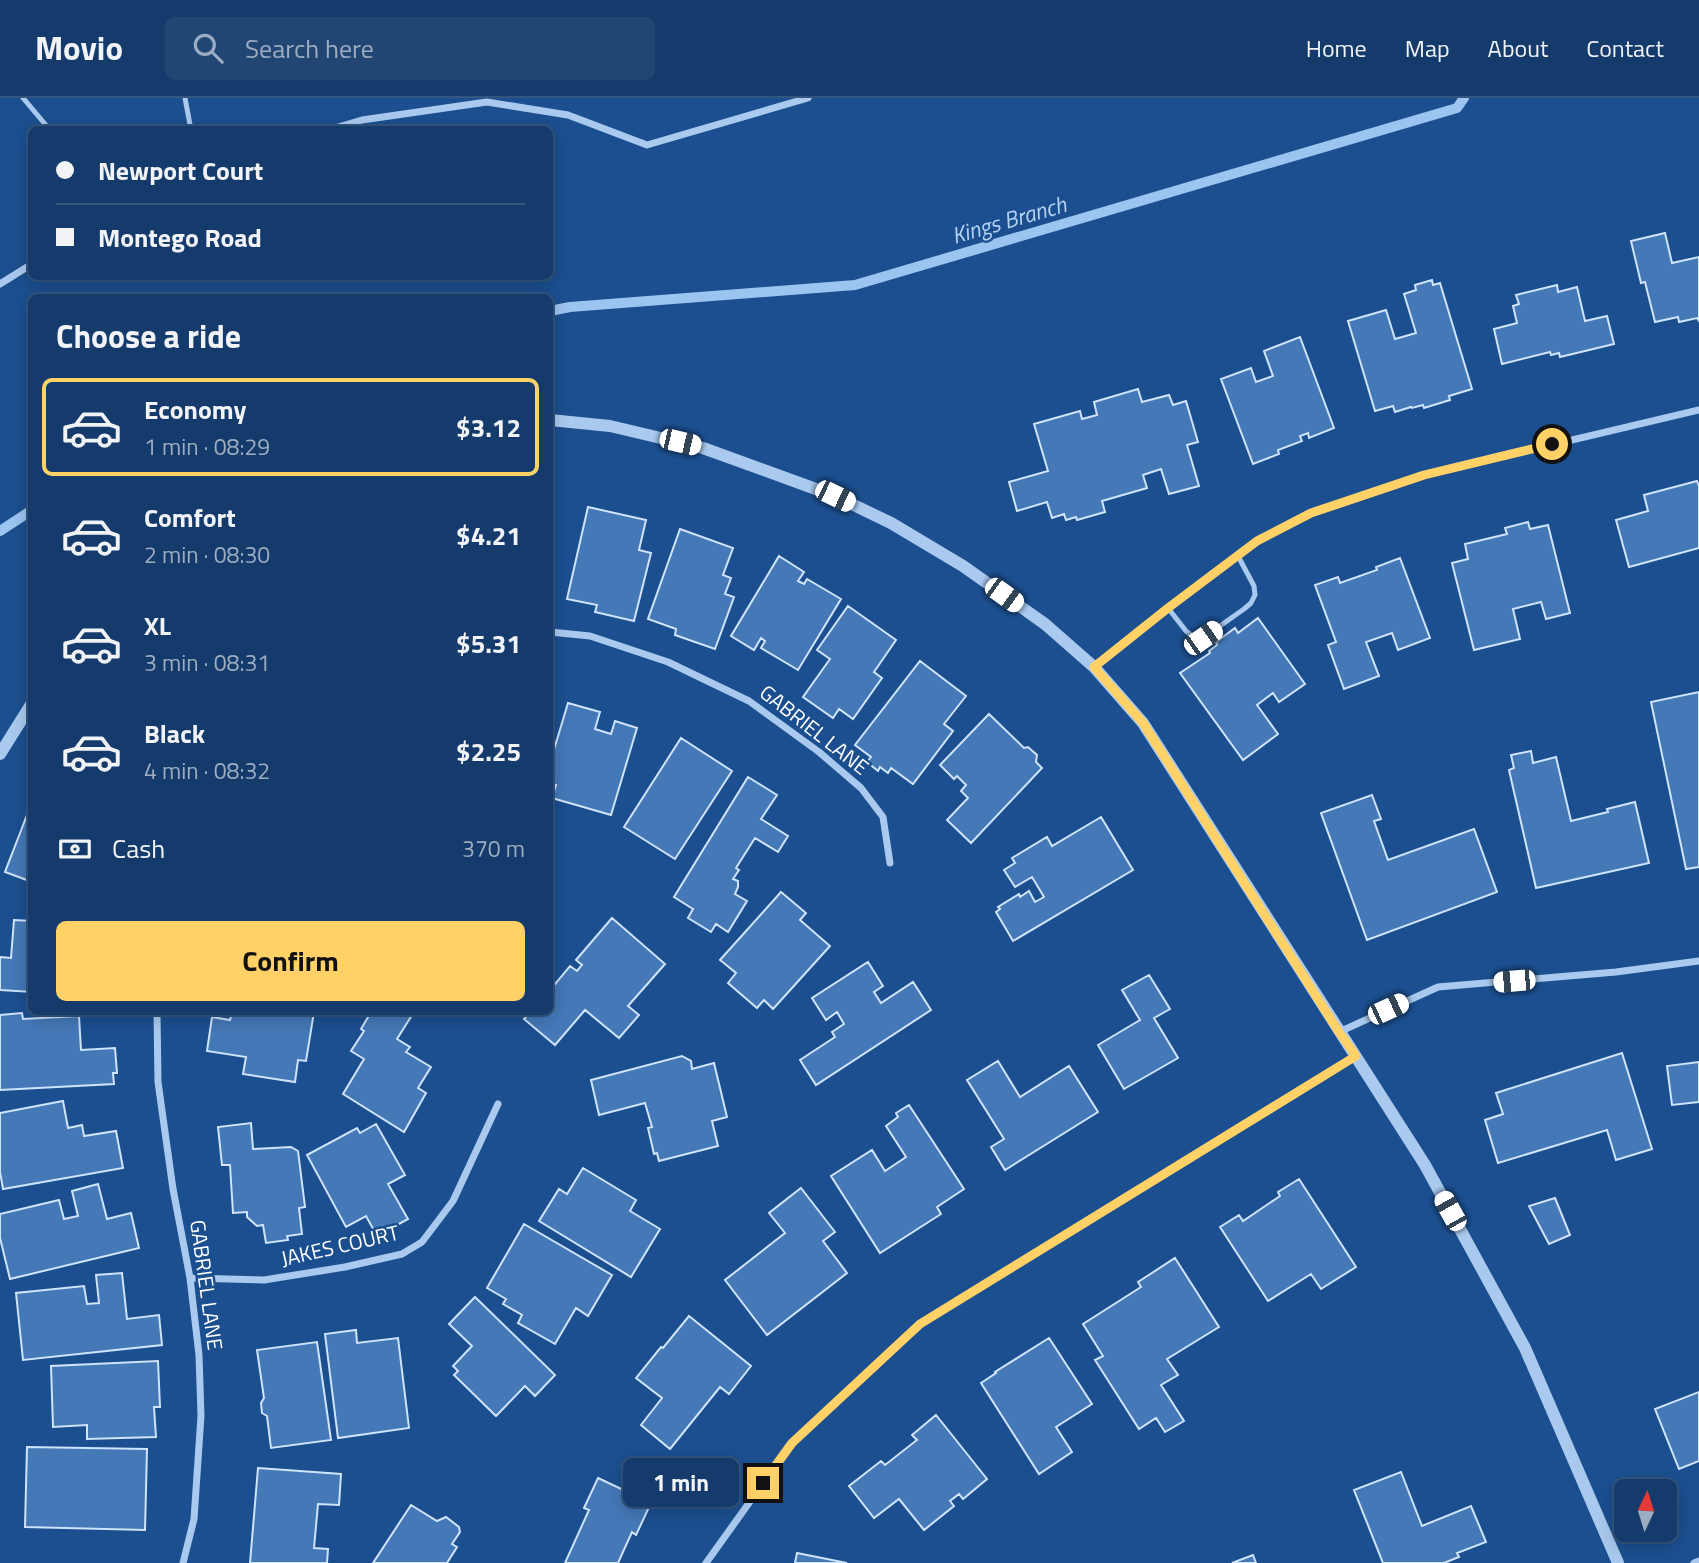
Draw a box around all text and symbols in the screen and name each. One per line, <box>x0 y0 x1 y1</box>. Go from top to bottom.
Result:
search box <box>165 17 655 80</box>
text: Movio <box>35 23 123 73</box>
icon: search <box>189 29 227 67</box>
text: Search here <box>245 29 374 68</box>
text: Home <box>1306 30 1367 66</box>
text: Map <box>1405 30 1450 66</box>
text: About <box>1488 30 1548 66</box>
text: Contact <box>1586 30 1664 66</box>
text: Newport Court <box>98 151 263 190</box>
water label: Kings Branch <box>947 186 1071 253</box>
text: Montego Road <box>98 218 262 257</box>
text: Choose a ride <box>56 312 241 360</box>
text: Economy <box>144 390 246 429</box>
icon: car <box>60 396 123 459</box>
text: $3.12 <box>456 408 521 447</box>
car <box>658 427 703 457</box>
route start <box>1536 428 1568 460</box>
text: 1 min · 08:29 <box>144 429 270 464</box>
car <box>812 477 859 515</box>
text: Comfort <box>144 498 236 537</box>
icon: car <box>60 504 123 567</box>
text: $4.21 <box>456 516 521 555</box>
text: 2 min · 08:30 <box>144 537 270 572</box>
car <box>981 574 1028 616</box>
text: XL <box>144 606 171 645</box>
icon: car <box>60 612 123 675</box>
car <box>1180 617 1227 659</box>
text: $5.31 <box>456 624 521 663</box>
text: 3 min · 08:31 <box>144 645 270 680</box>
street label: GABRIEL LANE <box>753 676 876 782</box>
text: Black <box>144 714 205 753</box>
icon: car <box>60 720 123 783</box>
text: $2.25 <box>456 732 521 771</box>
text: 4 min · 08:32 <box>144 753 270 788</box>
text: Cash <box>112 829 165 868</box>
icon: cash <box>56 830 94 868</box>
text: 370 m <box>462 831 525 866</box>
button: Confirm <box>56 921 525 1001</box>
car <box>1493 969 1536 993</box>
car <box>1365 991 1412 1027</box>
car <box>1431 1188 1470 1234</box>
street label: JAKES COURT <box>278 1216 402 1274</box>
street label: GABRIEL LANE <box>182 1218 232 1352</box>
callout: 1 min <box>623 1458 738 1508</box>
text: 1 min <box>653 1465 709 1500</box>
route end <box>747 1467 779 1499</box>
north arrow <box>1614 1479 1676 1542</box>
map controls <box>1614 1479 1677 1542</box>

